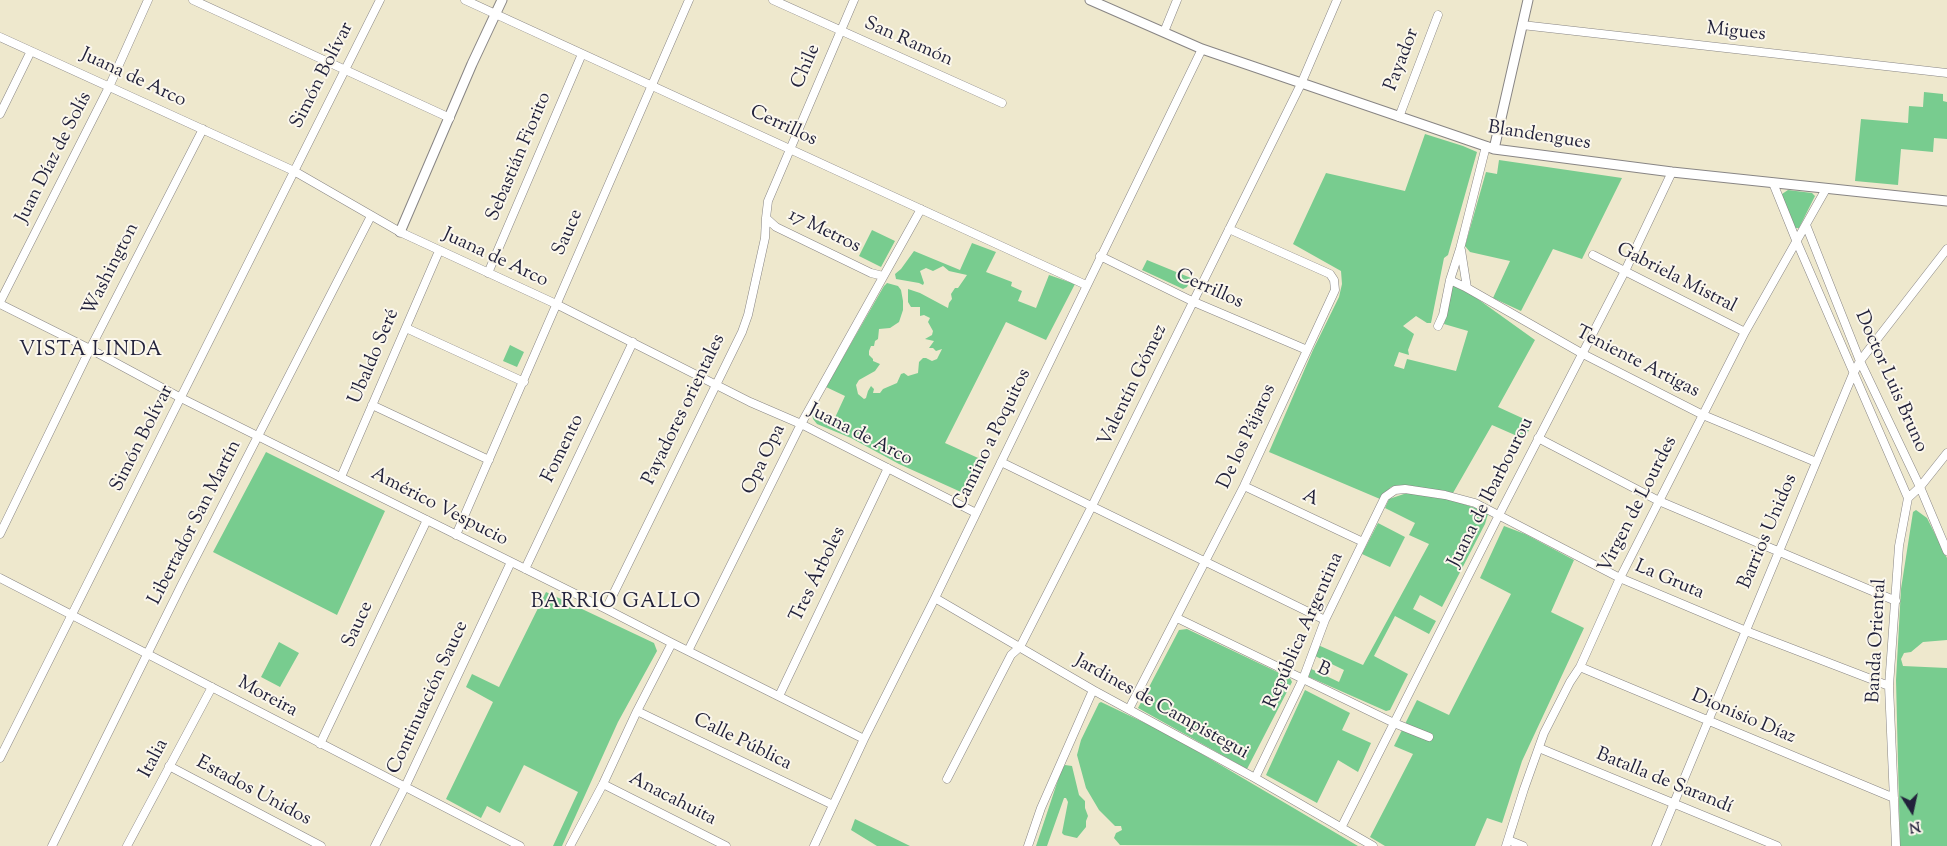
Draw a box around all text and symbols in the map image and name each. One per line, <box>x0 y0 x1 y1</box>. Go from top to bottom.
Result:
street label: San Ramón <box>860 13 956 73</box>
street label: Simón Bolívar <box>286 19 360 133</box>
street label: Migues <box>1705 19 1767 47</box>
street label: Payador <box>1381 26 1425 94</box>
street label: Chile <box>788 41 826 93</box>
street label: Juana de Arco <box>77 45 189 113</box>
street label: Juan Díaz de Solís <box>12 89 98 227</box>
street label: Sebastián Fiorito <box>483 89 557 225</box>
street label: Cerrillos <box>746 102 820 152</box>
street label: Blandengues <box>1486 118 1592 156</box>
street label: 17 Metros <box>784 205 864 259</box>
street label: Sauce <box>549 206 589 260</box>
street label: Washington <box>79 220 145 320</box>
street label: Juana de Arco <box>439 225 551 293</box>
street label: Gabriela Mistral <box>1612 239 1740 319</box>
street label: Cerrillos <box>1172 265 1246 315</box>
street label: Ubaldo Seré <box>345 306 405 408</box>
street label: Doctor Luis Bruno <box>1849 308 1931 456</box>
street label: Valentín Gómez <box>1095 321 1173 451</box>
street label: Teniente Artigas <box>1571 322 1703 404</box>
street label: Payadores orientales <box>639 331 731 489</box>
district label: VISTA LINDA <box>18 340 164 364</box>
street label: Camino a Poquitos <box>949 366 1037 514</box>
street label: De los Pájaros <box>1214 381 1282 493</box>
street label: Simón Bolívar <box>106 382 180 496</box>
street label: Juana de Arco <box>804 400 916 472</box>
street label: Fomento <box>538 411 590 487</box>
street label: Juana de Ibarbourou <box>1444 414 1540 572</box>
street label: Opa Opa <box>738 421 792 499</box>
street label: Virgen de Lourdes <box>1595 433 1683 577</box>
street label: Libertador San Martín <box>145 437 247 609</box>
street label: Américo Vespucio <box>367 464 511 552</box>
street label: Barrios Unidos <box>1735 471 1803 593</box>
street label: A <box>1298 485 1322 513</box>
street label: Tres Árboles <box>786 524 852 626</box>
street label: República Argentina <box>1260 549 1350 713</box>
street label: La Gruta <box>1631 556 1707 606</box>
street label: Banda Oriental <box>1863 578 1893 704</box>
district label: BARRIO GALLO <box>529 592 703 616</box>
street label: Sauce <box>338 598 380 652</box>
street label: Continuación Sauce <box>384 618 474 778</box>
street label: Jardines de Campistegui <box>1070 651 1252 765</box>
street label: B <box>1313 658 1333 684</box>
street label: Moreira <box>233 673 301 723</box>
street label: Dionisio Díaz <box>1687 686 1799 750</box>
street label: Calle Pública <box>689 709 795 777</box>
street label: Italia <box>135 736 175 782</box>
street label: Batalla de Sarandí <box>1592 744 1736 820</box>
street label: Estados Unidos <box>192 752 314 832</box>
street label: Anacahuita <box>625 768 719 832</box>
north arrow <box>1887 786 1937 836</box>
text: N <box>1907 815 1922 837</box>

